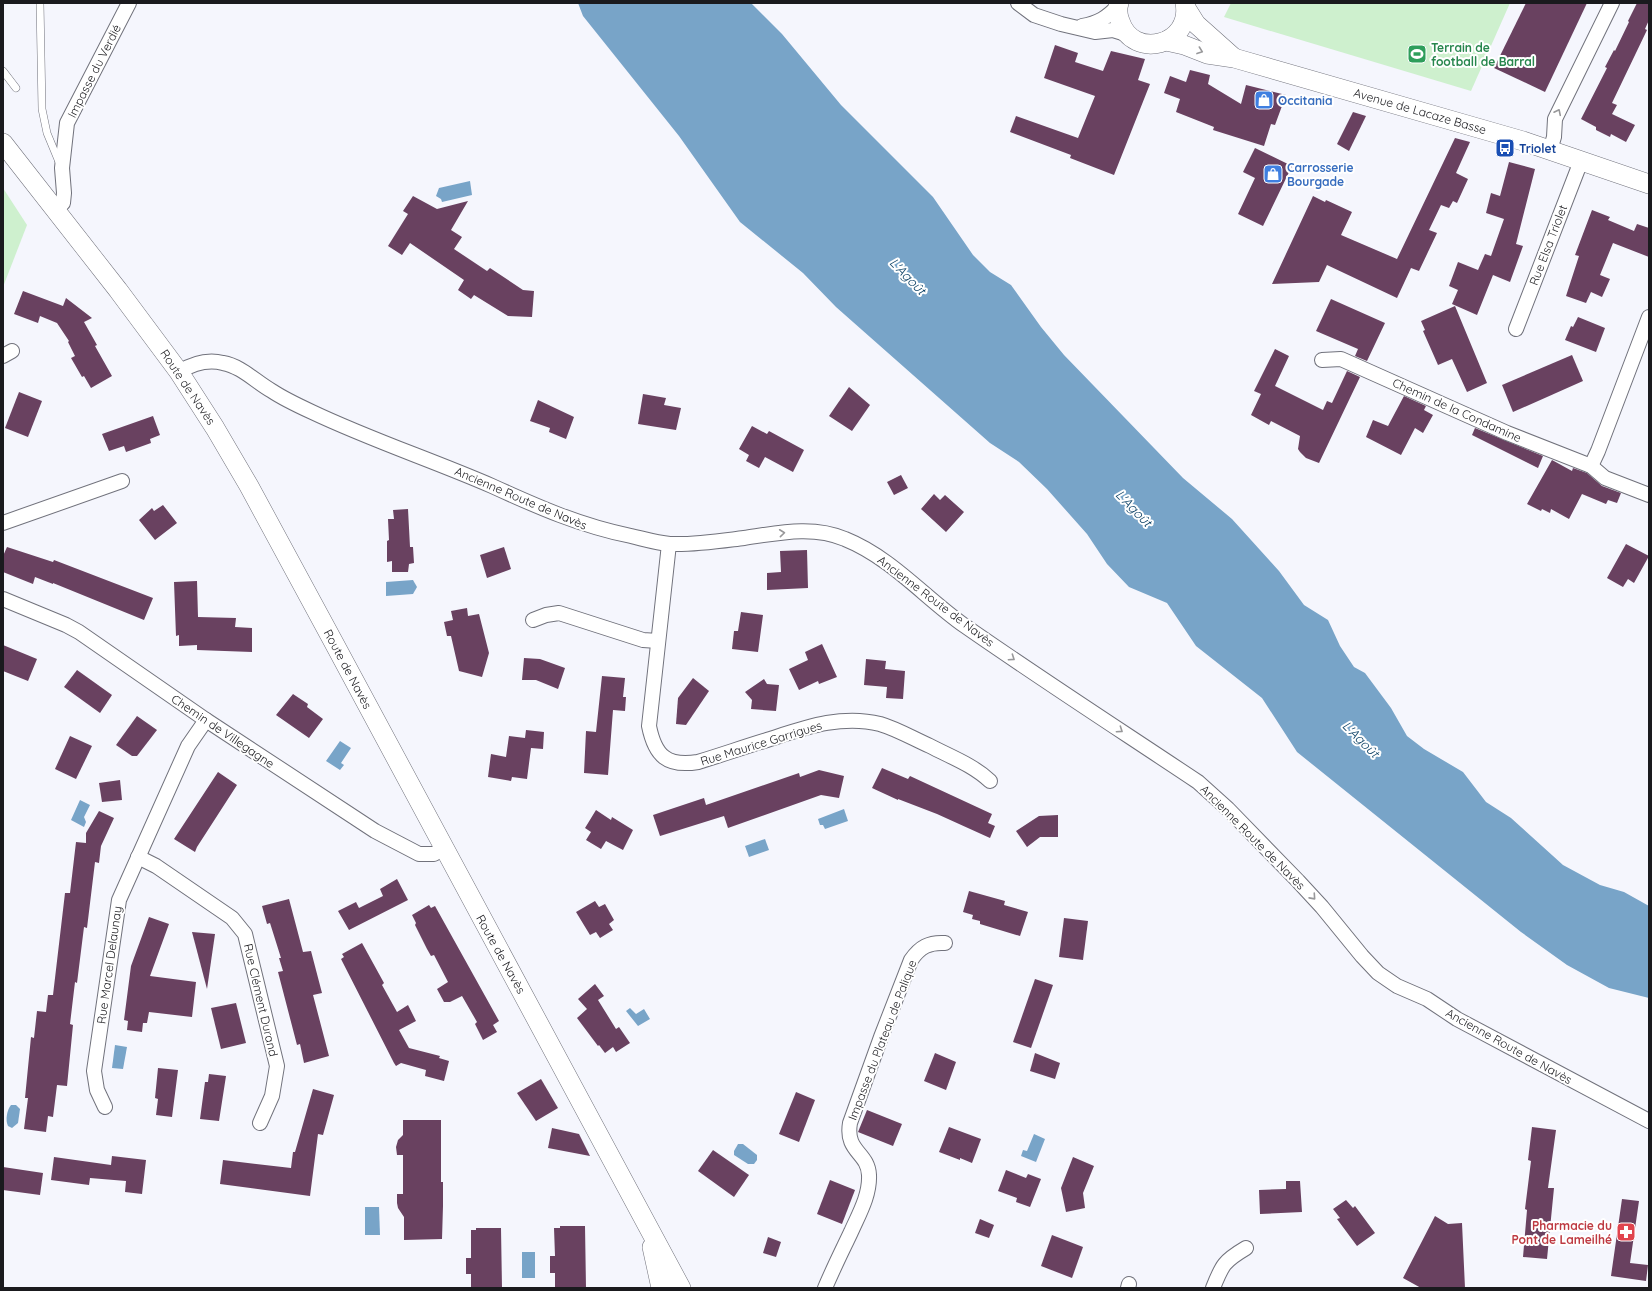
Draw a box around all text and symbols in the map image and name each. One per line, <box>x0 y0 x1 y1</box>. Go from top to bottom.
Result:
street label: Impasse du Verdié <box>64 22 124 120</box>
place label: Terrain de football de Barral <box>1431 40 1535 69</box>
sports icon: Terrain de football de Barral <box>1406 43 1428 65</box>
one-way arrow <box>1196 47 1203 55</box>
street label: Avenue de Lacaze Basse <box>1352 85 1488 137</box>
shop icon: Occitania <box>1253 89 1275 111</box>
place label: Occitania <box>1278 93 1332 108</box>
one-way arrow <box>1553 109 1561 117</box>
bus stop icon: Triolet <box>1494 137 1516 159</box>
place label: Triolet <box>1519 141 1557 156</box>
place label: Carrosserie Bourgade <box>1287 160 1353 189</box>
shop icon: Carrosserie Bourgade <box>1262 163 1284 185</box>
street label: Rue Elsa Triolet <box>1526 203 1570 287</box>
water label: L'Agoût <box>886 254 931 299</box>
street label: Route de Navès <box>157 346 219 428</box>
street label: Chemin de la Condamine <box>1390 375 1524 445</box>
street label: Ancienne Route de Navès <box>453 463 590 533</box>
water label: L'Agoût <box>1112 486 1157 531</box>
one-way arrow <box>779 528 785 537</box>
street label: Ancienne Route de Navès <box>875 552 998 650</box>
street label: Route de Navès <box>321 627 375 712</box>
one-way arrow <box>1008 653 1015 660</box>
street label: Chemin de Villegagne <box>169 691 278 771</box>
street label: Rue Maurice Garrigues <box>698 717 824 769</box>
water label: L'Agoût <box>1339 717 1384 762</box>
one-way arrow <box>1116 726 1123 733</box>
street label: Ancienne Route de Navès <box>1197 781 1309 893</box>
one-way arrow <box>1308 892 1316 900</box>
street label: Rue Marcel Delaunay <box>93 905 125 1025</box>
street label: Route de Navès <box>473 912 529 996</box>
street label: Rue Clément Durand <box>241 942 281 1058</box>
street label: Impasse du Plateau de Palique <box>844 957 920 1122</box>
street label: Ancienne Route de Navès <box>1443 1005 1575 1087</box>
place label: Pharmacie du Pont de Lameilhé <box>1511 1218 1612 1247</box>
pharmacy icon: Pharmacie du Pont de Lameilhé <box>1615 1221 1637 1243</box>

